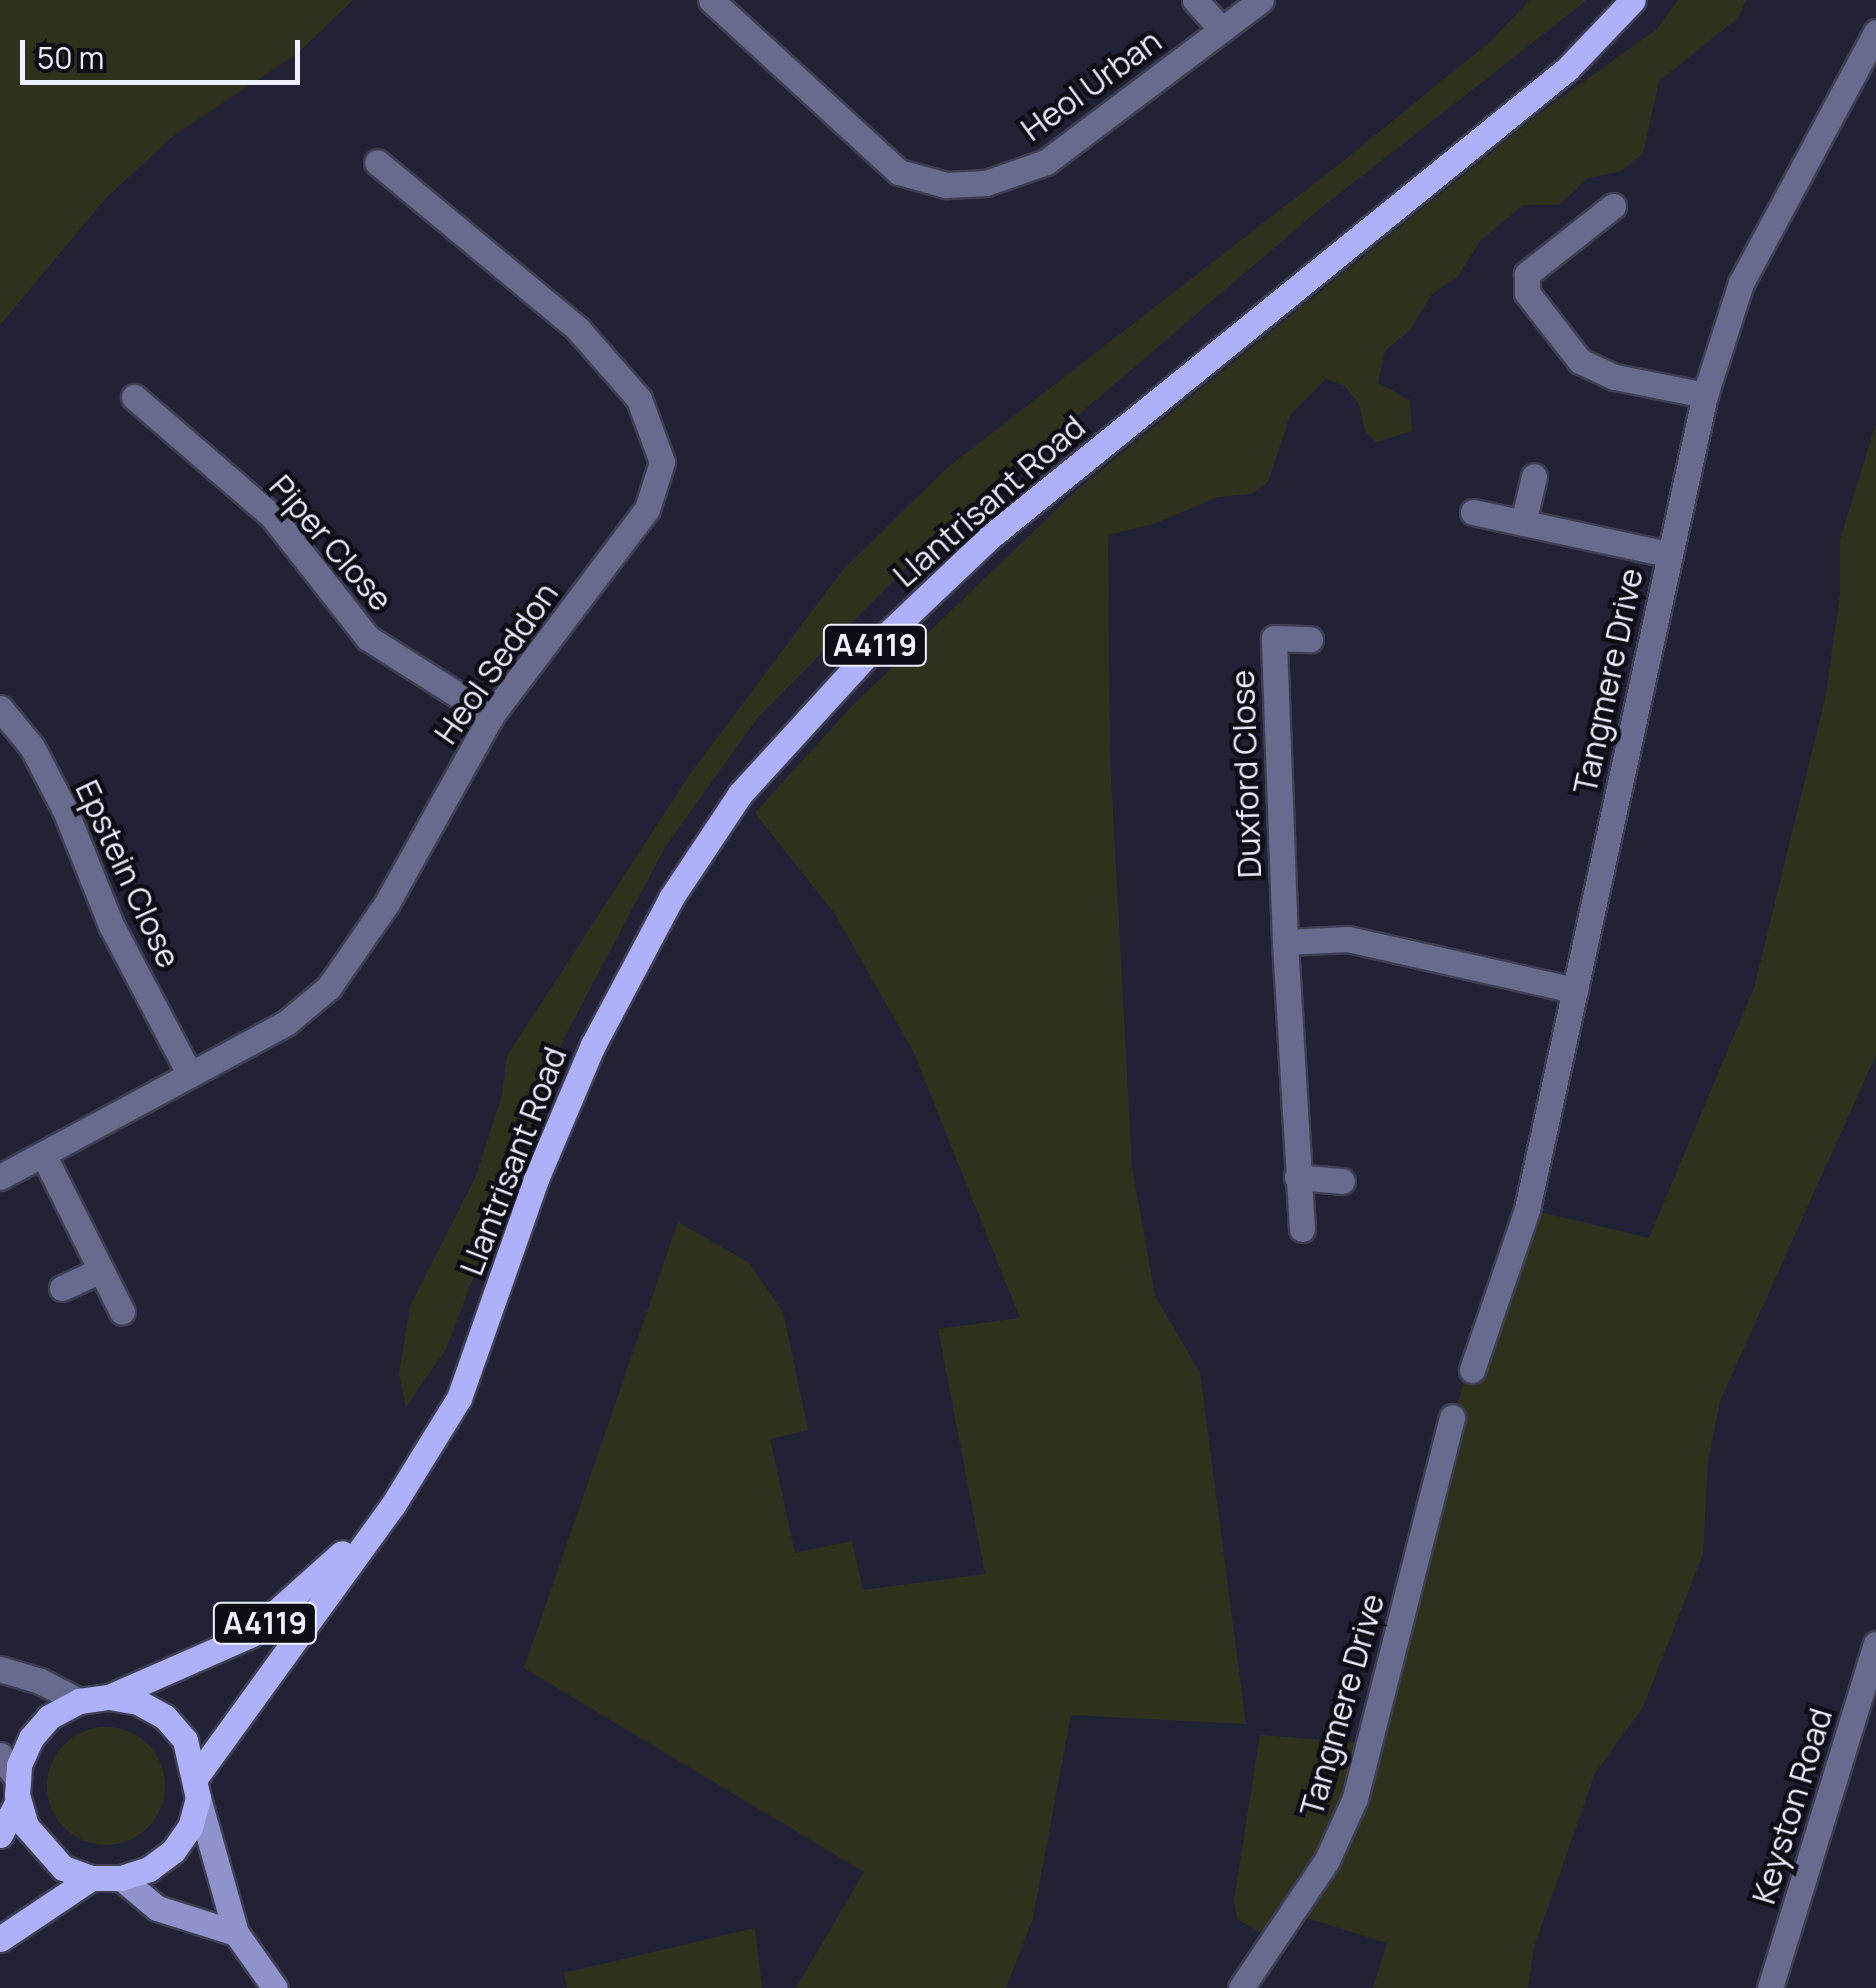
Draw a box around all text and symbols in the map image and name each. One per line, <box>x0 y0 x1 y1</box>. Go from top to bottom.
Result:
scale bar <box>25 20 305 82</box>
street label: Heol Urban <box>1014 22 1168 148</box>
text: 50 m <box>37 37 104 78</box>
street label: Llantrisant Road <box>885 407 1093 595</box>
street label: Piper Close <box>262 467 400 619</box>
street label: Tangmere Drive <box>1565 565 1651 797</box>
street label: Heol Seddon <box>426 575 566 751</box>
road number: A4119 <box>822 620 928 670</box>
street label: Duxford Close <box>1223 669 1269 879</box>
street label: Epstein Close <box>68 774 188 974</box>
street label: Llantrisant Road <box>452 1042 574 1280</box>
street label: Tangmere Drive <box>1292 1589 1392 1821</box>
road number: A4119 <box>212 1598 318 1648</box>
street label: Keyston Road <box>1744 1704 1840 1908</box>

